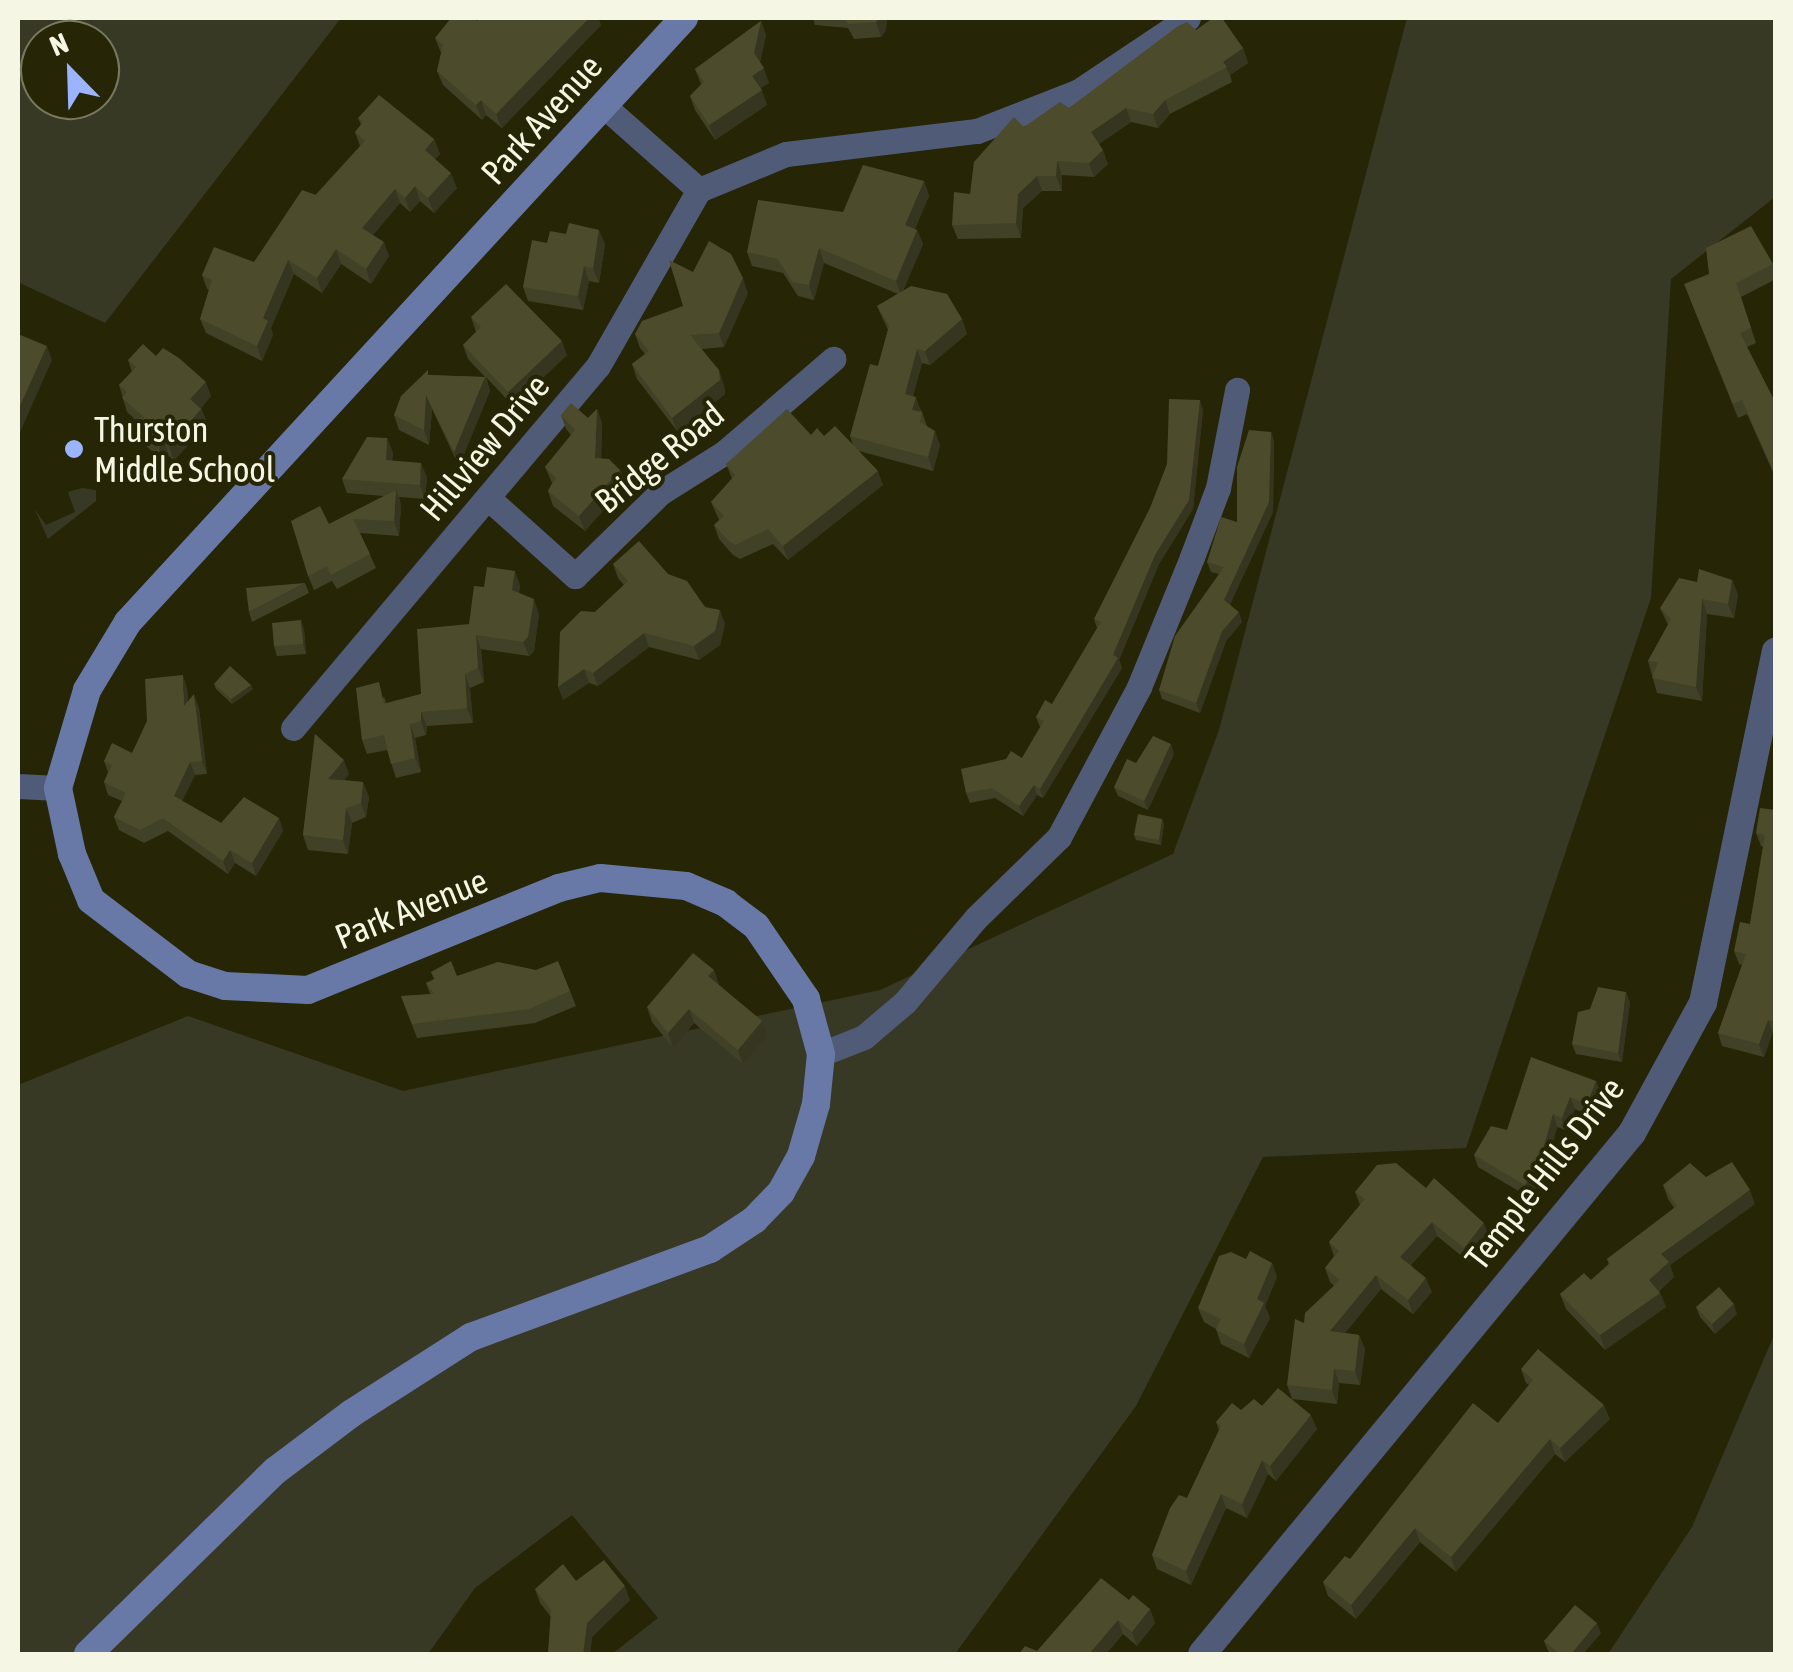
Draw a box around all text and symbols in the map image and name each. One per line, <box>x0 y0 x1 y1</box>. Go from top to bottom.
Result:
north arrow <box>20 20 120 120</box>
text: N <box>45 26 73 62</box>
street label: Park Avenue <box>472 45 610 193</box>
street label: Hillview Drive <box>411 365 557 529</box>
street label: Bridge Road <box>586 392 732 522</box>
place label: Thurston Middle School <box>94 408 275 490</box>
marker: Thurston Middle School <box>63 438 85 460</box>
street label: Park Avenue <box>329 859 493 957</box>
street label: Temple Hills Drive <box>1456 1068 1632 1278</box>

